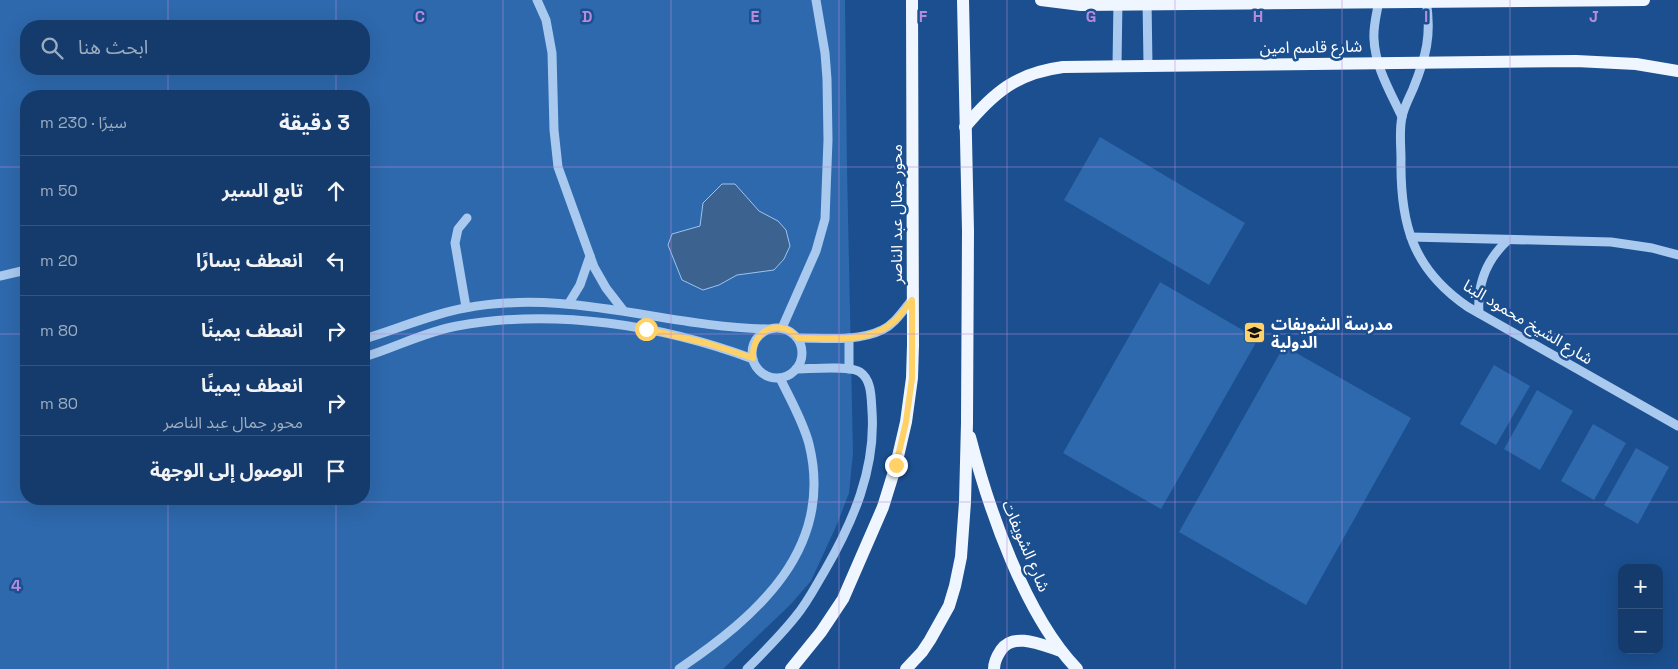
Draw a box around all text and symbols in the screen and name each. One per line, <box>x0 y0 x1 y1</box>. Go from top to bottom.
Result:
text: C <box>415 6 425 27</box>
text: D <box>582 6 592 27</box>
text: E <box>751 6 760 27</box>
text: F <box>919 6 928 27</box>
text: G <box>1086 6 1096 27</box>
text: H <box>1253 6 1263 27</box>
text: I <box>1424 6 1428 27</box>
text: J <box>1589 6 1599 27</box>
search box <box>20 20 370 75</box>
icon: search <box>38 34 66 62</box>
text: ابحث هنا <box>78 35 148 60</box>
street label: شارع قاسم امين <box>1260 36 1363 60</box>
text: 3 دقيقة <box>279 109 350 136</box>
text: سيرًا · 230 m <box>40 112 127 133</box>
street label: محور جمال عبد الناصر <box>886 144 907 285</box>
icon: ahead <box>322 177 350 205</box>
text: تابع السير <box>222 178 303 203</box>
text: 50 m <box>40 180 78 201</box>
icon: left <box>322 247 350 275</box>
text: انعطف يسارًا <box>196 248 303 273</box>
text: 20 m <box>40 250 78 271</box>
street label: شارع الشيخ محمود البنا <box>1458 275 1597 371</box>
place label: مدرسة الشويفات الدولية <box>1271 314 1393 353</box>
icon: right <box>322 317 350 345</box>
text: انعطف يمينًا <box>201 318 303 343</box>
route start <box>635 318 658 341</box>
text: 80 m <box>40 320 78 341</box>
school or university icon: مدرسة الشويفات الدولية <box>1243 321 1267 345</box>
text: انعطف يمينًا <box>201 373 303 398</box>
icon: right <box>322 389 350 417</box>
text: 80 m <box>40 393 78 414</box>
text: محور جمال عبد الناصر <box>163 412 303 433</box>
route end <box>885 454 908 477</box>
icon: arrive <box>322 457 350 485</box>
text: الوصول إلى الوجهة <box>150 458 303 483</box>
street label: شارع الشويفات <box>995 497 1055 596</box>
map controls <box>1618 564 1663 654</box>
button: + <box>1618 564 1663 609</box>
text: 4 <box>11 575 21 596</box>
button: − <box>1618 609 1663 654</box>

